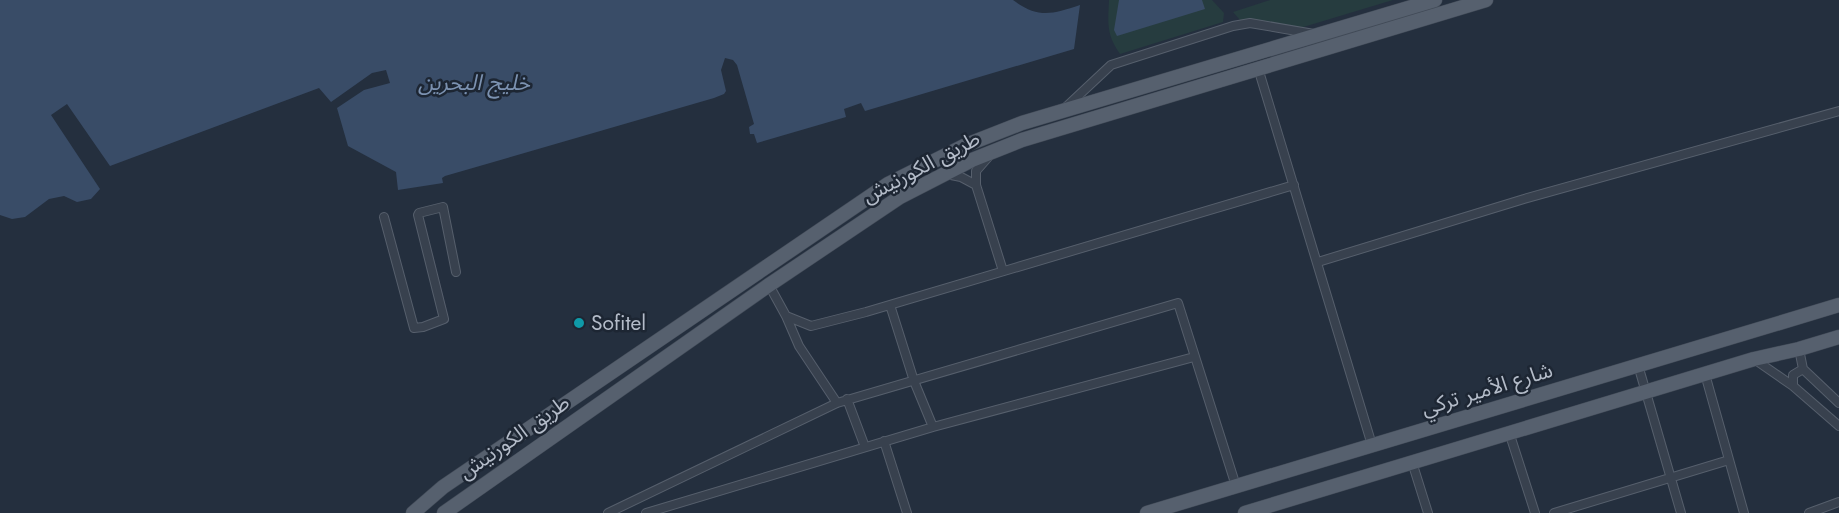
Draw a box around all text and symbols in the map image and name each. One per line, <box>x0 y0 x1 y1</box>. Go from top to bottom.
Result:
water label: خليج البحرين <box>418 66 531 99</box>
street label: طريق الكورنيش <box>857 123 985 211</box>
place label: Sofitel <box>591 308 646 338</box>
marker: Sofitel <box>572 316 586 330</box>
street label: شارع الأمير تركي <box>1418 355 1557 424</box>
street label: طريق الكورنيش <box>452 388 576 486</box>

